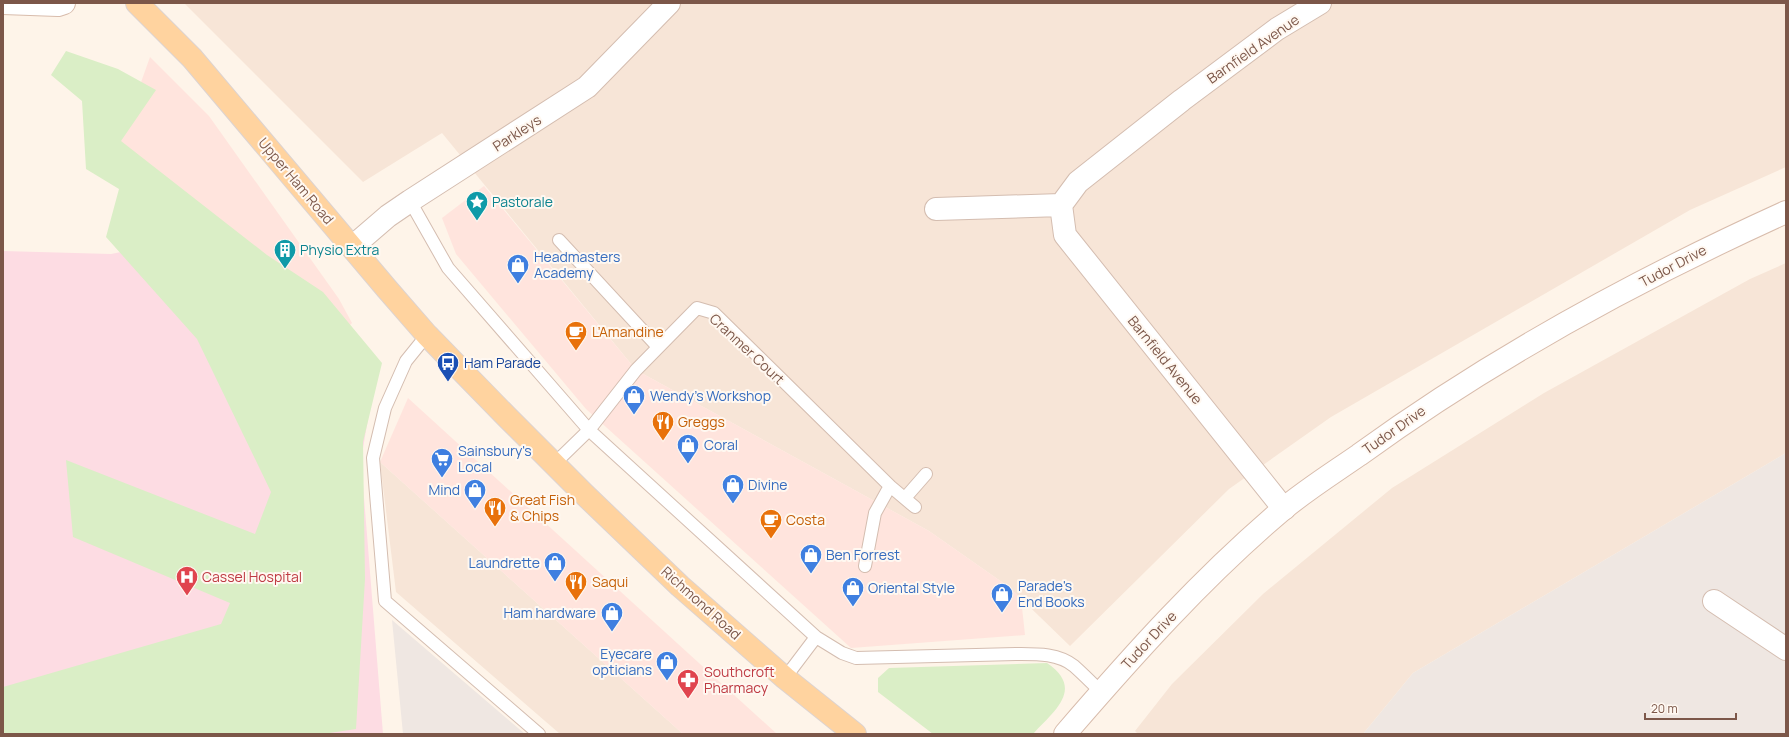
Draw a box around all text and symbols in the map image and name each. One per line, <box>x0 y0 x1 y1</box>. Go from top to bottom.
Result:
street label: Barnfield Avenue <box>1203 10 1303 88</box>
street label: Parkleys <box>489 110 545 155</box>
street label: Upper Ham Road <box>255 133 338 228</box>
place icon: Pastorale <box>464 189 490 222</box>
place label: Pastorale <box>492 192 553 211</box>
building icon: Physio Extra <box>272 237 298 270</box>
place label: Physio Extra <box>300 240 379 259</box>
street label: Tudor Drive <box>1636 240 1710 291</box>
place label: Headmasters Academy <box>534 247 620 282</box>
shop icon: Headmasters Academy <box>505 252 531 285</box>
street label: Cranmer Court <box>706 309 789 389</box>
street label: Barnfield Avenue <box>1124 311 1207 408</box>
cafe icon: L’Amandine <box>563 319 589 352</box>
place label: L’Amandine <box>592 322 664 341</box>
bus stop icon: Ham Parade <box>435 350 461 383</box>
place label: Ham Parade <box>464 353 541 372</box>
shop icon: Wendy’s Workshop <box>621 383 647 416</box>
place label: Wendy’s Workshop <box>650 386 771 405</box>
street label: Tudor Drive <box>1358 401 1429 458</box>
restaurant icon: Greggs <box>650 409 676 442</box>
place label: Greggs <box>678 412 725 431</box>
shop icon: Coral <box>675 432 701 465</box>
place label: Coral <box>704 435 738 454</box>
place label: Sainsbury's Local <box>458 441 532 476</box>
supermarket icon: Sainsbury's Local <box>429 446 455 479</box>
shop icon: Divine <box>720 472 746 505</box>
place label: Divine <box>748 475 788 494</box>
shop icon: Mind <box>462 477 488 510</box>
place label: Mind <box>428 480 460 499</box>
place label: Great Fish & Chips <box>510 490 575 525</box>
restaurant icon: Great Fish & Chips <box>482 495 508 528</box>
cafe icon: Costa <box>758 507 784 540</box>
place label: Costa <box>786 510 825 529</box>
shop icon: Ben Forrest <box>798 542 824 575</box>
place label: Ben Forrest <box>826 545 900 564</box>
shop icon: Laundrette <box>542 550 568 583</box>
place label: Laundrette <box>469 553 540 572</box>
street label: Richmond Road <box>658 562 745 643</box>
hospital icon: Cassel Hospital <box>174 564 200 597</box>
place label: Cassel Hospital <box>202 567 302 586</box>
restaurant icon: Saqui <box>563 569 589 602</box>
place label: Saqui <box>592 572 628 591</box>
shop icon: Oriental Style <box>840 575 866 608</box>
place label: Parade's End Books <box>1018 576 1085 611</box>
place label: Oriental Style <box>868 578 955 597</box>
shop icon: Parade's End Books <box>989 581 1015 614</box>
shop icon: Ham hardware <box>599 600 625 633</box>
place label: Ham hardware <box>503 603 596 622</box>
street label: Tudor Drive <box>1117 606 1181 673</box>
place label: Eyecare opticians <box>592 644 652 679</box>
shop icon: Eyecare opticians <box>654 649 680 682</box>
place label: Southcroft Pharmacy <box>704 662 775 697</box>
pharmacy icon: Southcroft Pharmacy <box>675 667 701 700</box>
scale bar <box>1645 695 1736 721</box>
text: 20 m <box>1651 700 1678 717</box>

